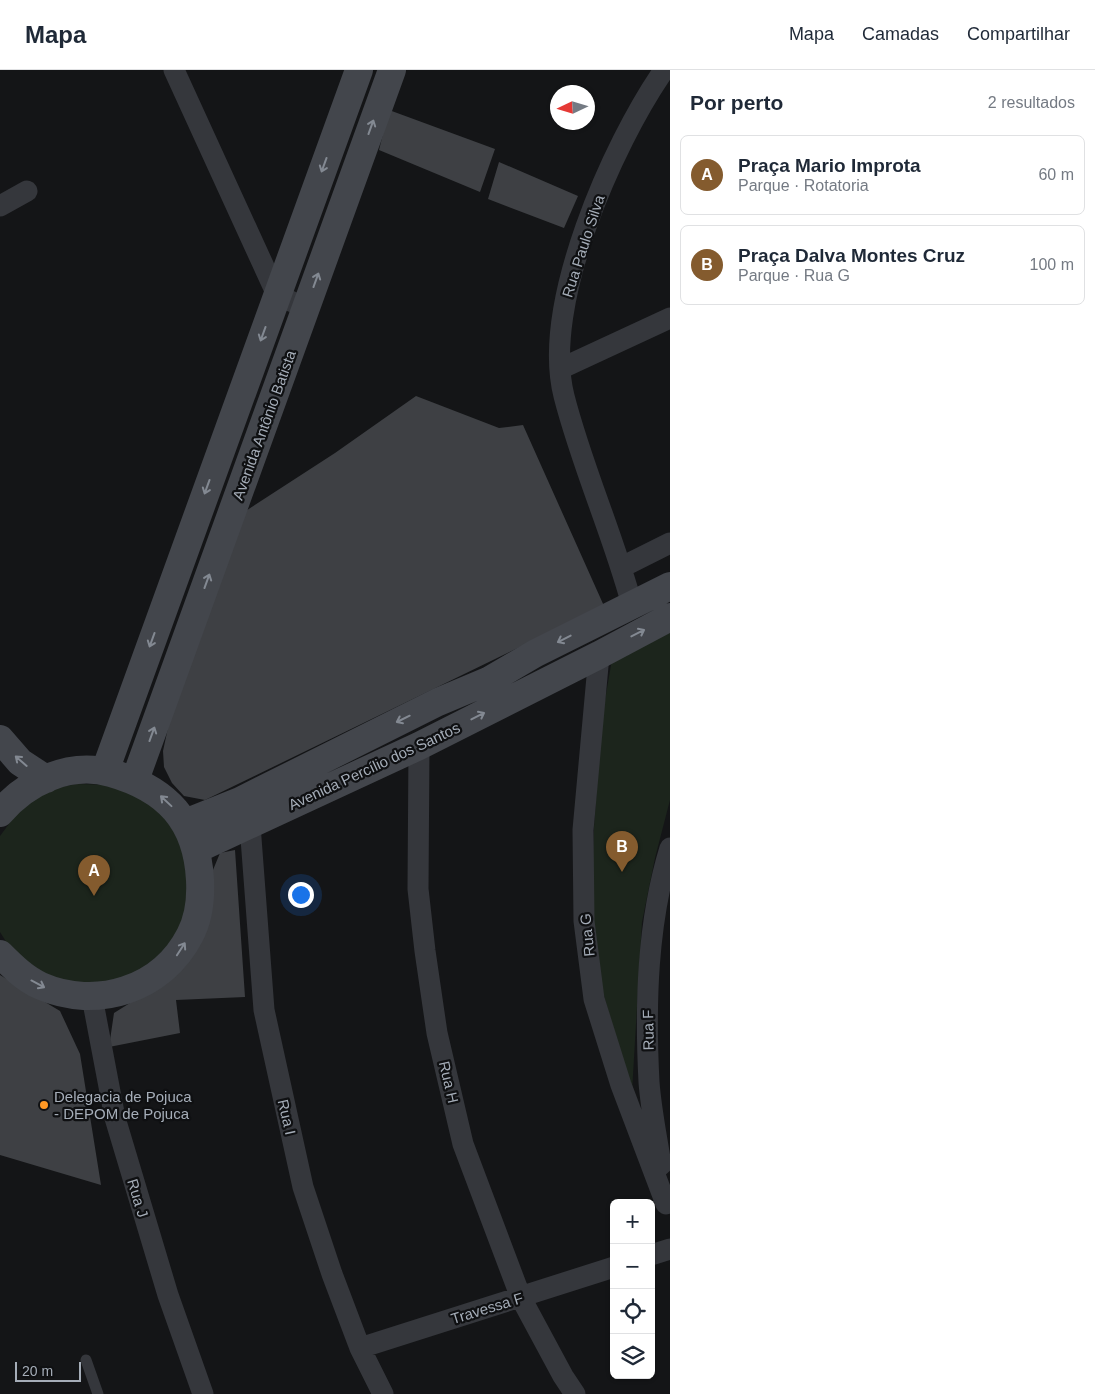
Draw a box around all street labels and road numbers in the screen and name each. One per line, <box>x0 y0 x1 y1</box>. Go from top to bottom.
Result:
street label: Rua Paulo Silva <box>558 192 608 299</box>
street label: Avenida Antônio Batista <box>229 347 299 502</box>
street label: Avenida Percílio dos Santos <box>286 719 462 813</box>
street label: Rua G <box>576 913 598 957</box>
street label: Rua F <box>639 1009 657 1051</box>
street label: Rua H <box>436 1059 462 1105</box>
street label: Rua I <box>275 1098 299 1136</box>
street label: Rua J <box>124 1177 152 1219</box>
street label: Travessa F <box>449 1289 525 1327</box>

